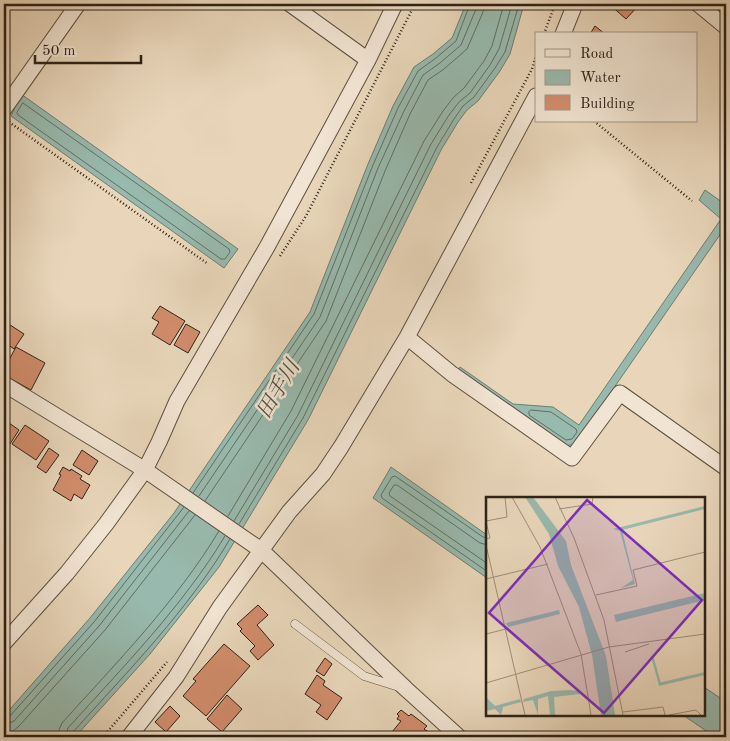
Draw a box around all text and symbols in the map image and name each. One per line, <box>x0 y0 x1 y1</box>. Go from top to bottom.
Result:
scale bar <box>35 32 141 64</box>
legend <box>535 32 698 122</box>
text: 50 m <box>42 44 76 59</box>
text: Road <box>580 47 614 62</box>
text: Water <box>580 71 621 86</box>
text: Building <box>580 97 635 112</box>
water label: 田手川 <box>252 355 305 422</box>
inset map <box>486 497 705 716</box>

